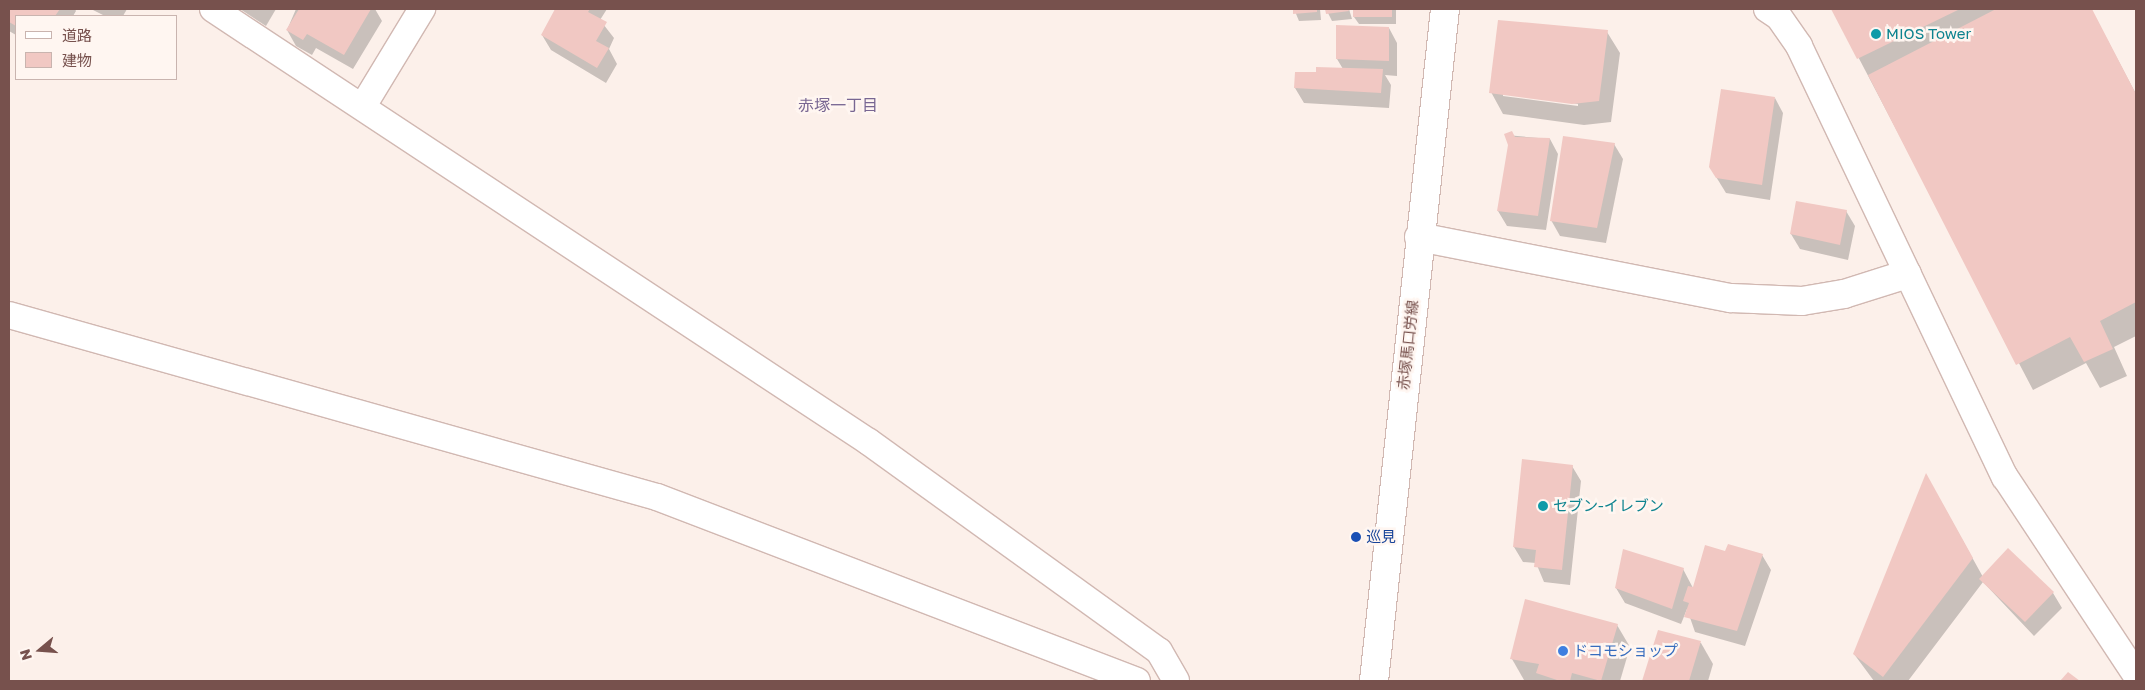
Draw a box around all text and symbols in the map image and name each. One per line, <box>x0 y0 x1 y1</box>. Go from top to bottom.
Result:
legend <box>15 15 178 80</box>
place label: MIOS Tower <box>1886 25 1971 43</box>
text: 道路 <box>62 26 92 44</box>
marker: MIOS Tower <box>1870 28 1882 40</box>
text: 建物 <box>62 51 92 69</box>
district label: 赤塚一丁目 <box>798 95 878 115</box>
street label: 赤塚馬口労線 <box>1394 299 1422 391</box>
place label: セブン-イレブン <box>1553 497 1664 515</box>
marker: セブン-イレブン <box>1537 500 1549 512</box>
place label: 巡見 <box>1366 528 1396 546</box>
marker: 巡見 <box>1350 531 1362 543</box>
north arrow <box>15 625 65 675</box>
place label: ドコモショップ <box>1573 642 1678 660</box>
marker: ドコモショップ <box>1557 645 1569 657</box>
text: N <box>16 647 35 662</box>

